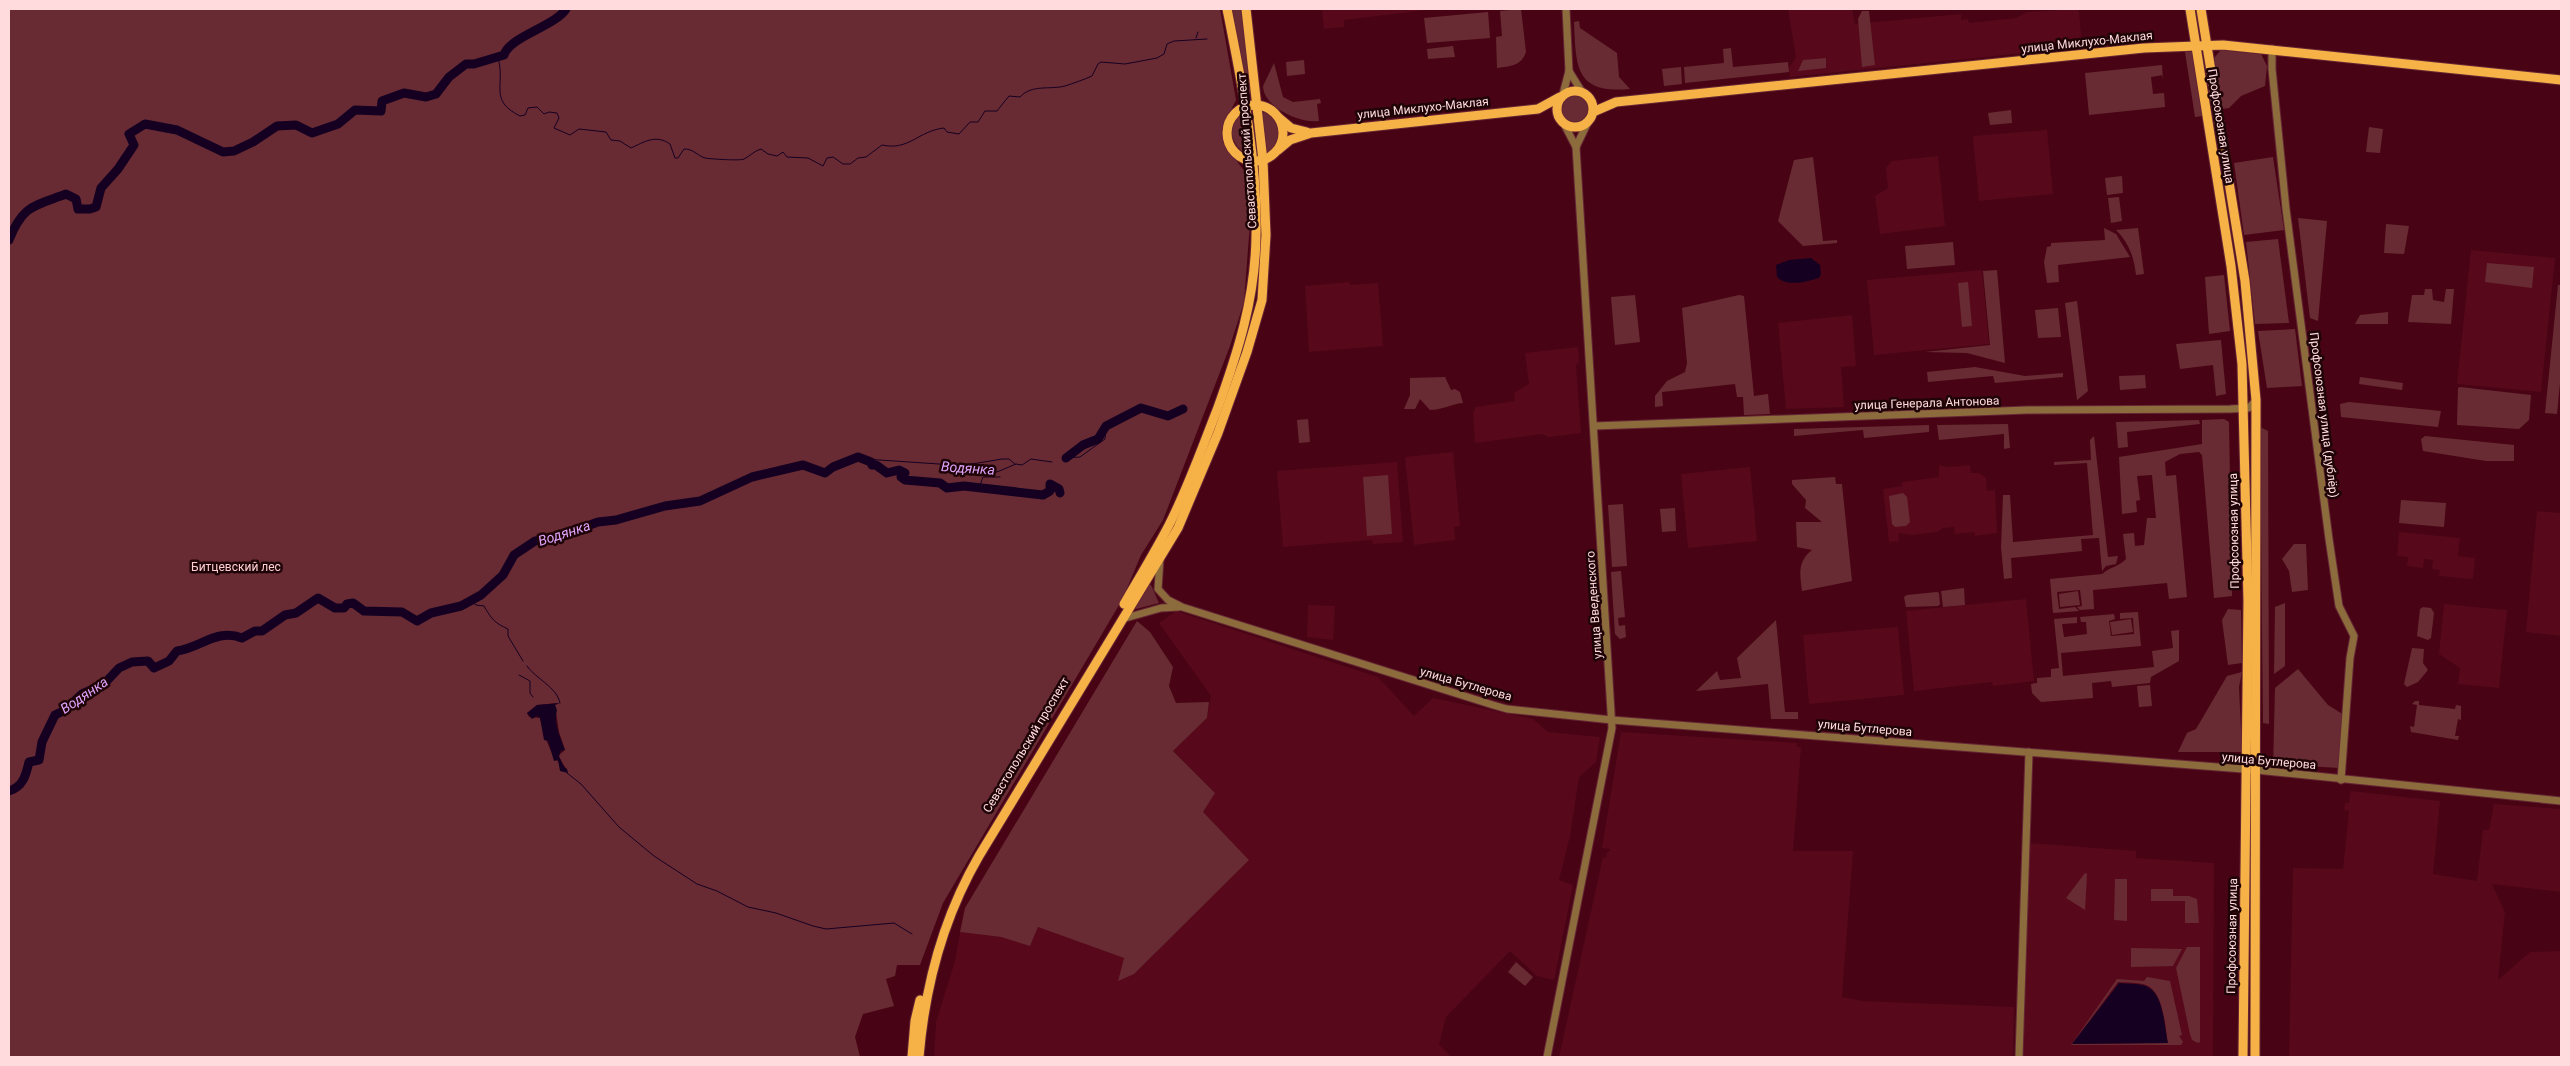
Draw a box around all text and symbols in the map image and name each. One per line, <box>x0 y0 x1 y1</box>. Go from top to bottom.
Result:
street label: улица Миклухо-Маклая <box>2021 28 2153 56</box>
street label: Профсоюзная улица <box>2205 68 2237 184</box>
street label: Севастопольский проспект <box>1235 73 1259 229</box>
street label: улица Миклухо-Маклая <box>1357 94 1489 122</box>
street label: Профсоюзная улица (дублёр) <box>2307 331 2341 499</box>
street label: улица Генерала Антонова <box>1854 393 2000 413</box>
water label: Водянка <box>941 458 995 478</box>
street label: Профсоюзная улица <box>2226 473 2242 589</box>
water label: Водянка <box>536 517 592 549</box>
street label: улица Введенского <box>1583 550 1605 660</box>
park label: Битцевский лес <box>191 560 281 574</box>
street label: улица Бутлерова <box>1419 664 1513 704</box>
water label: Водянка <box>57 673 111 717</box>
street label: Севастопольский проспект <box>980 675 1072 815</box>
street label: улица Бутлерова <box>1817 717 1913 739</box>
street label: улица Бутлерова <box>2221 750 2317 772</box>
street label: Профсоюзная улица <box>2224 878 2240 994</box>

